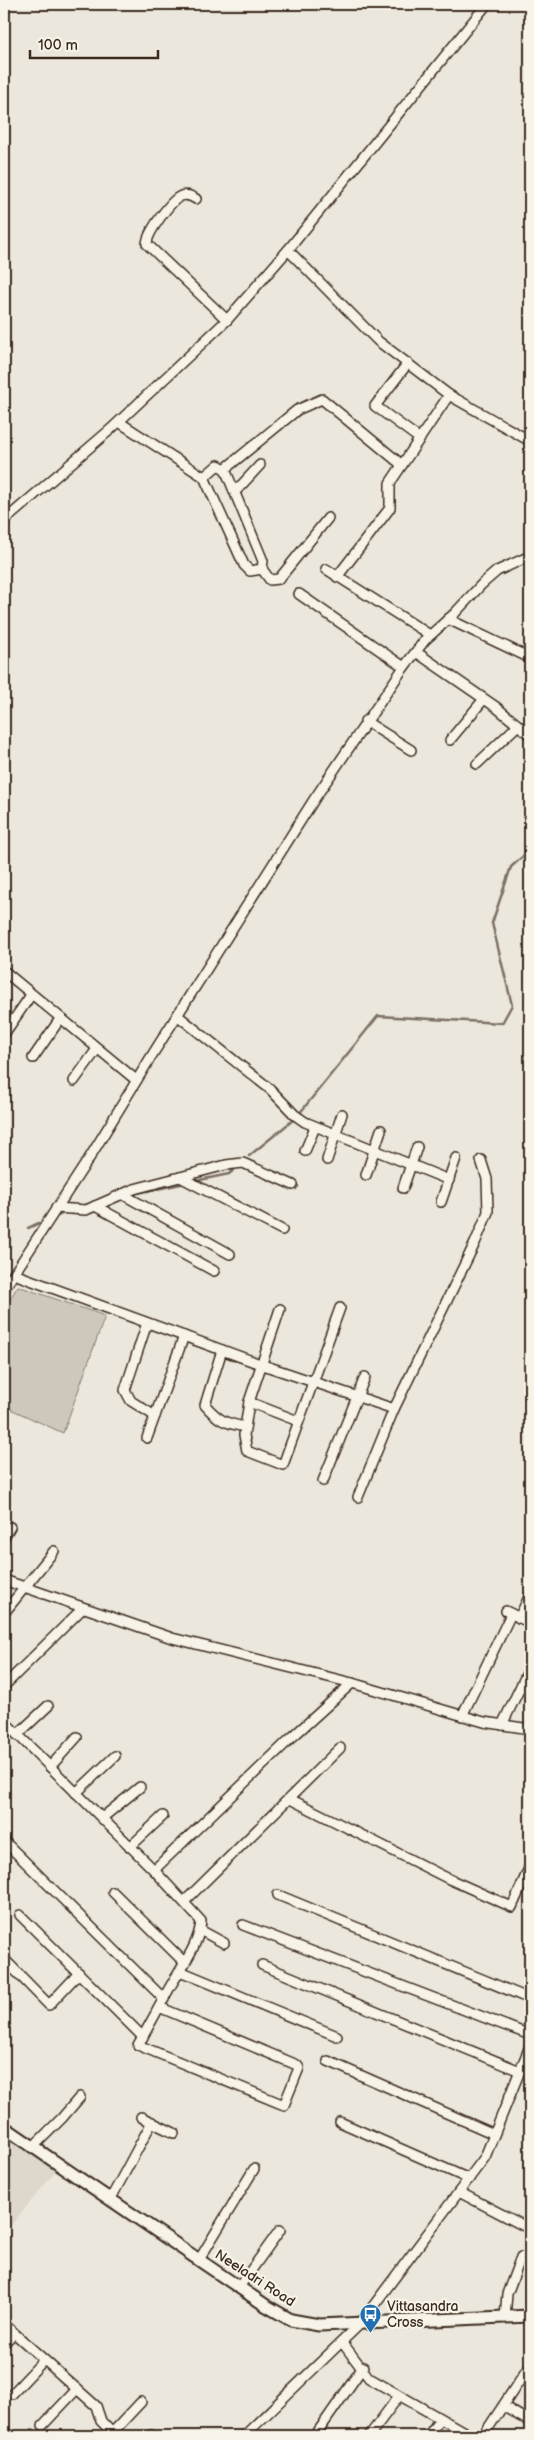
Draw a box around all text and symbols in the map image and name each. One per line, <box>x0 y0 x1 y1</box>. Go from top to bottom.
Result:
scale bar <box>30 28 158 60</box>
text: 100 m <box>38 36 78 55</box>
street label: Neeladri Road <box>212 2246 298 2310</box>
place label: Vittasandra Cross <box>387 2298 459 2331</box>
bus stop icon: Vittasandra Cross <box>359 2302 383 2333</box>

